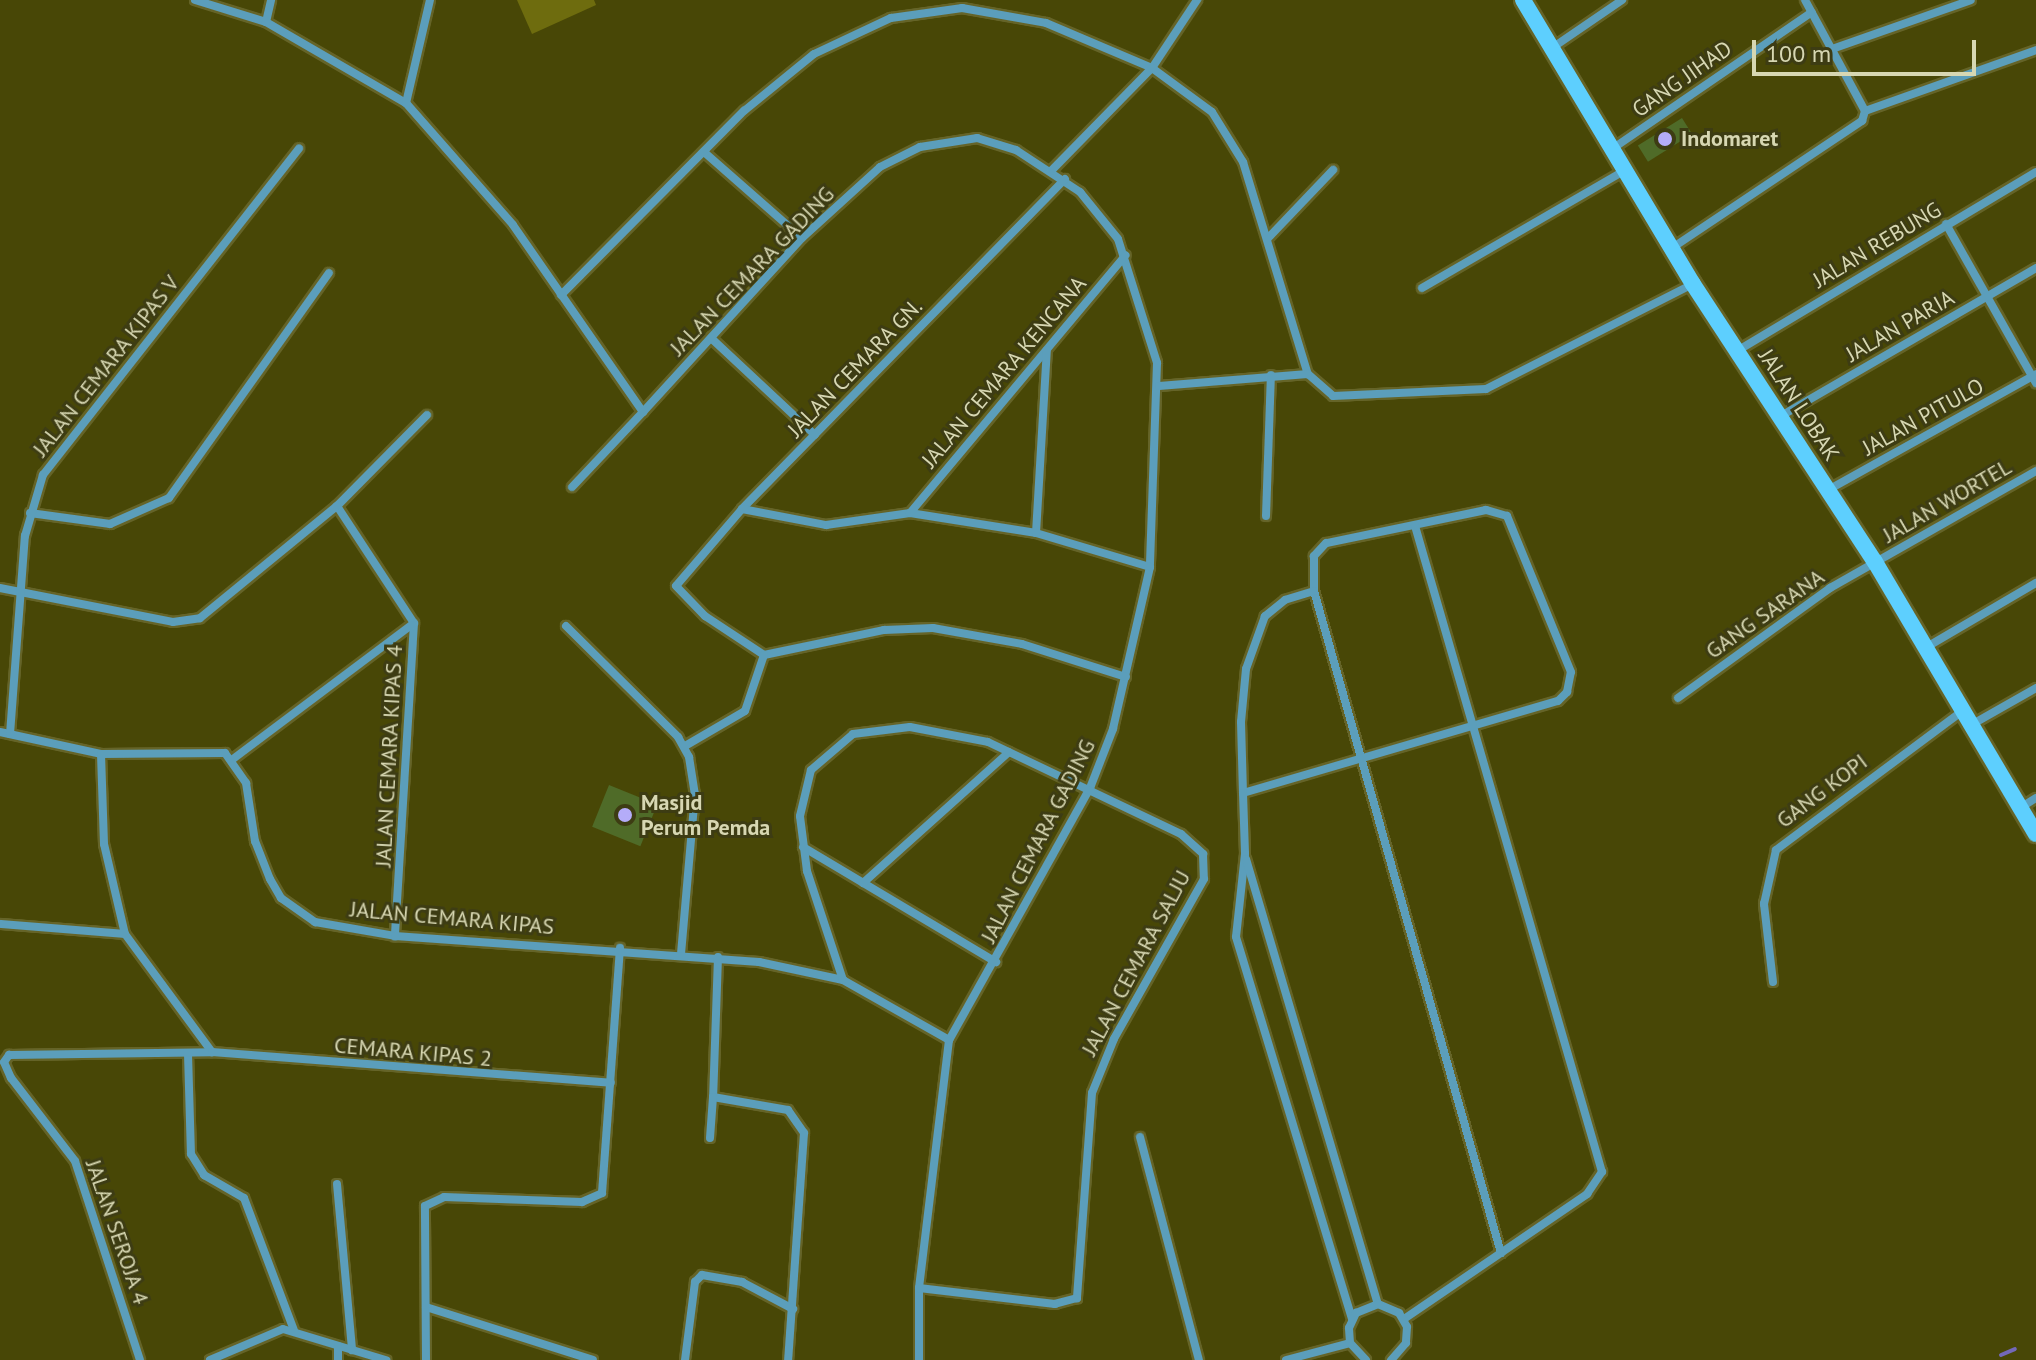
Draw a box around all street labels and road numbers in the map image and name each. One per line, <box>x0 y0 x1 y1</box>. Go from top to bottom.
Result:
street label: GANG JIHAD <box>1627 35 1737 123</box>
street label: JALAN CEMARA GADING <box>664 181 840 361</box>
street label: JALAN REBUNG <box>1808 196 1946 294</box>
street label: JALAN CEMARA KIPAS V <box>27 270 185 462</box>
street label: JALAN CEMARA KENCANA <box>916 271 1092 473</box>
street label: JALAN PARIA <box>1841 284 1959 368</box>
street label: JALAN CEMARA GN. <box>782 293 928 443</box>
street label: JALAN LOBAK <box>1753 344 1845 466</box>
street label: JALAN PITULO <box>1858 373 1988 461</box>
street label: JALAN WORTEL <box>1878 453 2016 549</box>
street label: GANG SARANA <box>1701 564 1829 664</box>
street label: JALAN CEMARA KIPAS 4 <box>370 644 408 868</box>
street label: JALAN CEMARA GADING <box>975 734 1101 948</box>
street label: GANG KOPI <box>1772 748 1872 834</box>
street label: JALAN CEMARA SALJU <box>1076 865 1196 1061</box>
street label: JALAN CEMARA KIPAS <box>348 896 556 940</box>
street label: CEMARA KIPAS 2 <box>333 1032 493 1072</box>
street label: JALAN SEROJA 4 <box>80 1156 154 1308</box>

